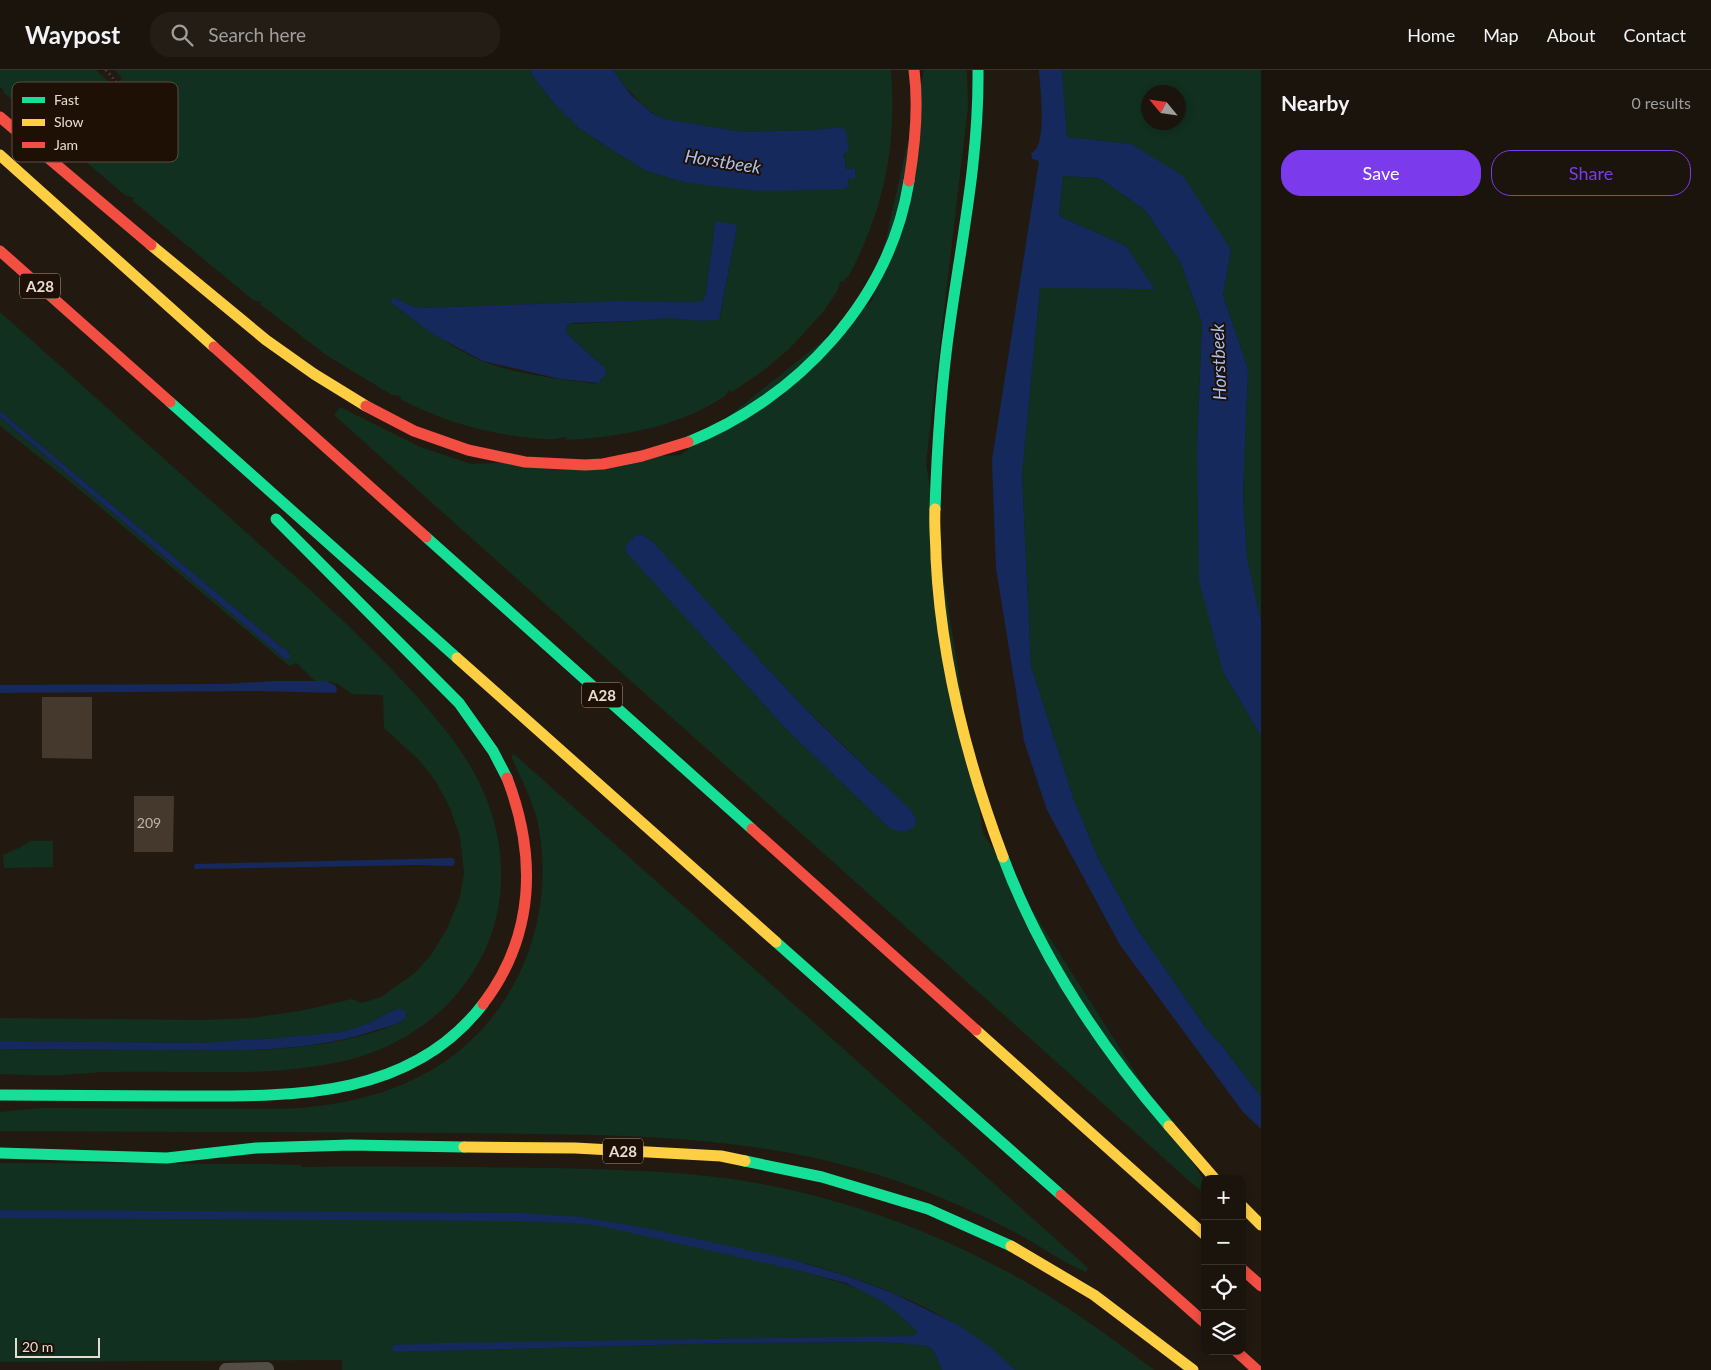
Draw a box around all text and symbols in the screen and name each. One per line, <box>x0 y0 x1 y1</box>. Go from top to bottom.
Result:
search box <box>150 12 500 57</box>
text: Waypost <box>25 20 120 49</box>
icon: search <box>168 21 196 49</box>
text: Search here <box>208 23 306 46</box>
text: Home <box>1407 24 1455 46</box>
text: Map <box>1483 24 1519 46</box>
text: About <box>1547 24 1596 46</box>
text: Contact <box>1624 24 1686 46</box>
legend <box>12 82 178 162</box>
north arrow <box>1141 85 1186 130</box>
text: Nearby <box>1281 90 1349 115</box>
text: Fast <box>54 91 79 108</box>
text: 0 results <box>1631 93 1691 112</box>
text: Slow <box>54 113 84 130</box>
text: Jam <box>54 136 78 153</box>
water label: Horstbeek <box>683 144 763 178</box>
button: Save <box>1281 150 1481 196</box>
button: Share <box>1491 150 1691 196</box>
road number: A28 <box>20 274 60 298</box>
water label: Horstbeek <box>1206 323 1230 401</box>
road number: A28 <box>582 682 622 708</box>
house number: 209 <box>137 814 161 831</box>
road number: A28 <box>603 1138 643 1164</box>
map controls <box>1201 1175 1246 1355</box>
button: + <box>1201 1175 1246 1220</box>
button: − <box>1201 1220 1246 1265</box>
button: locate <box>1201 1265 1246 1310</box>
button: layers <box>1201 1310 1246 1355</box>
scale bar <box>15 1335 100 1358</box>
text: 20 m <box>22 1338 53 1355</box>

